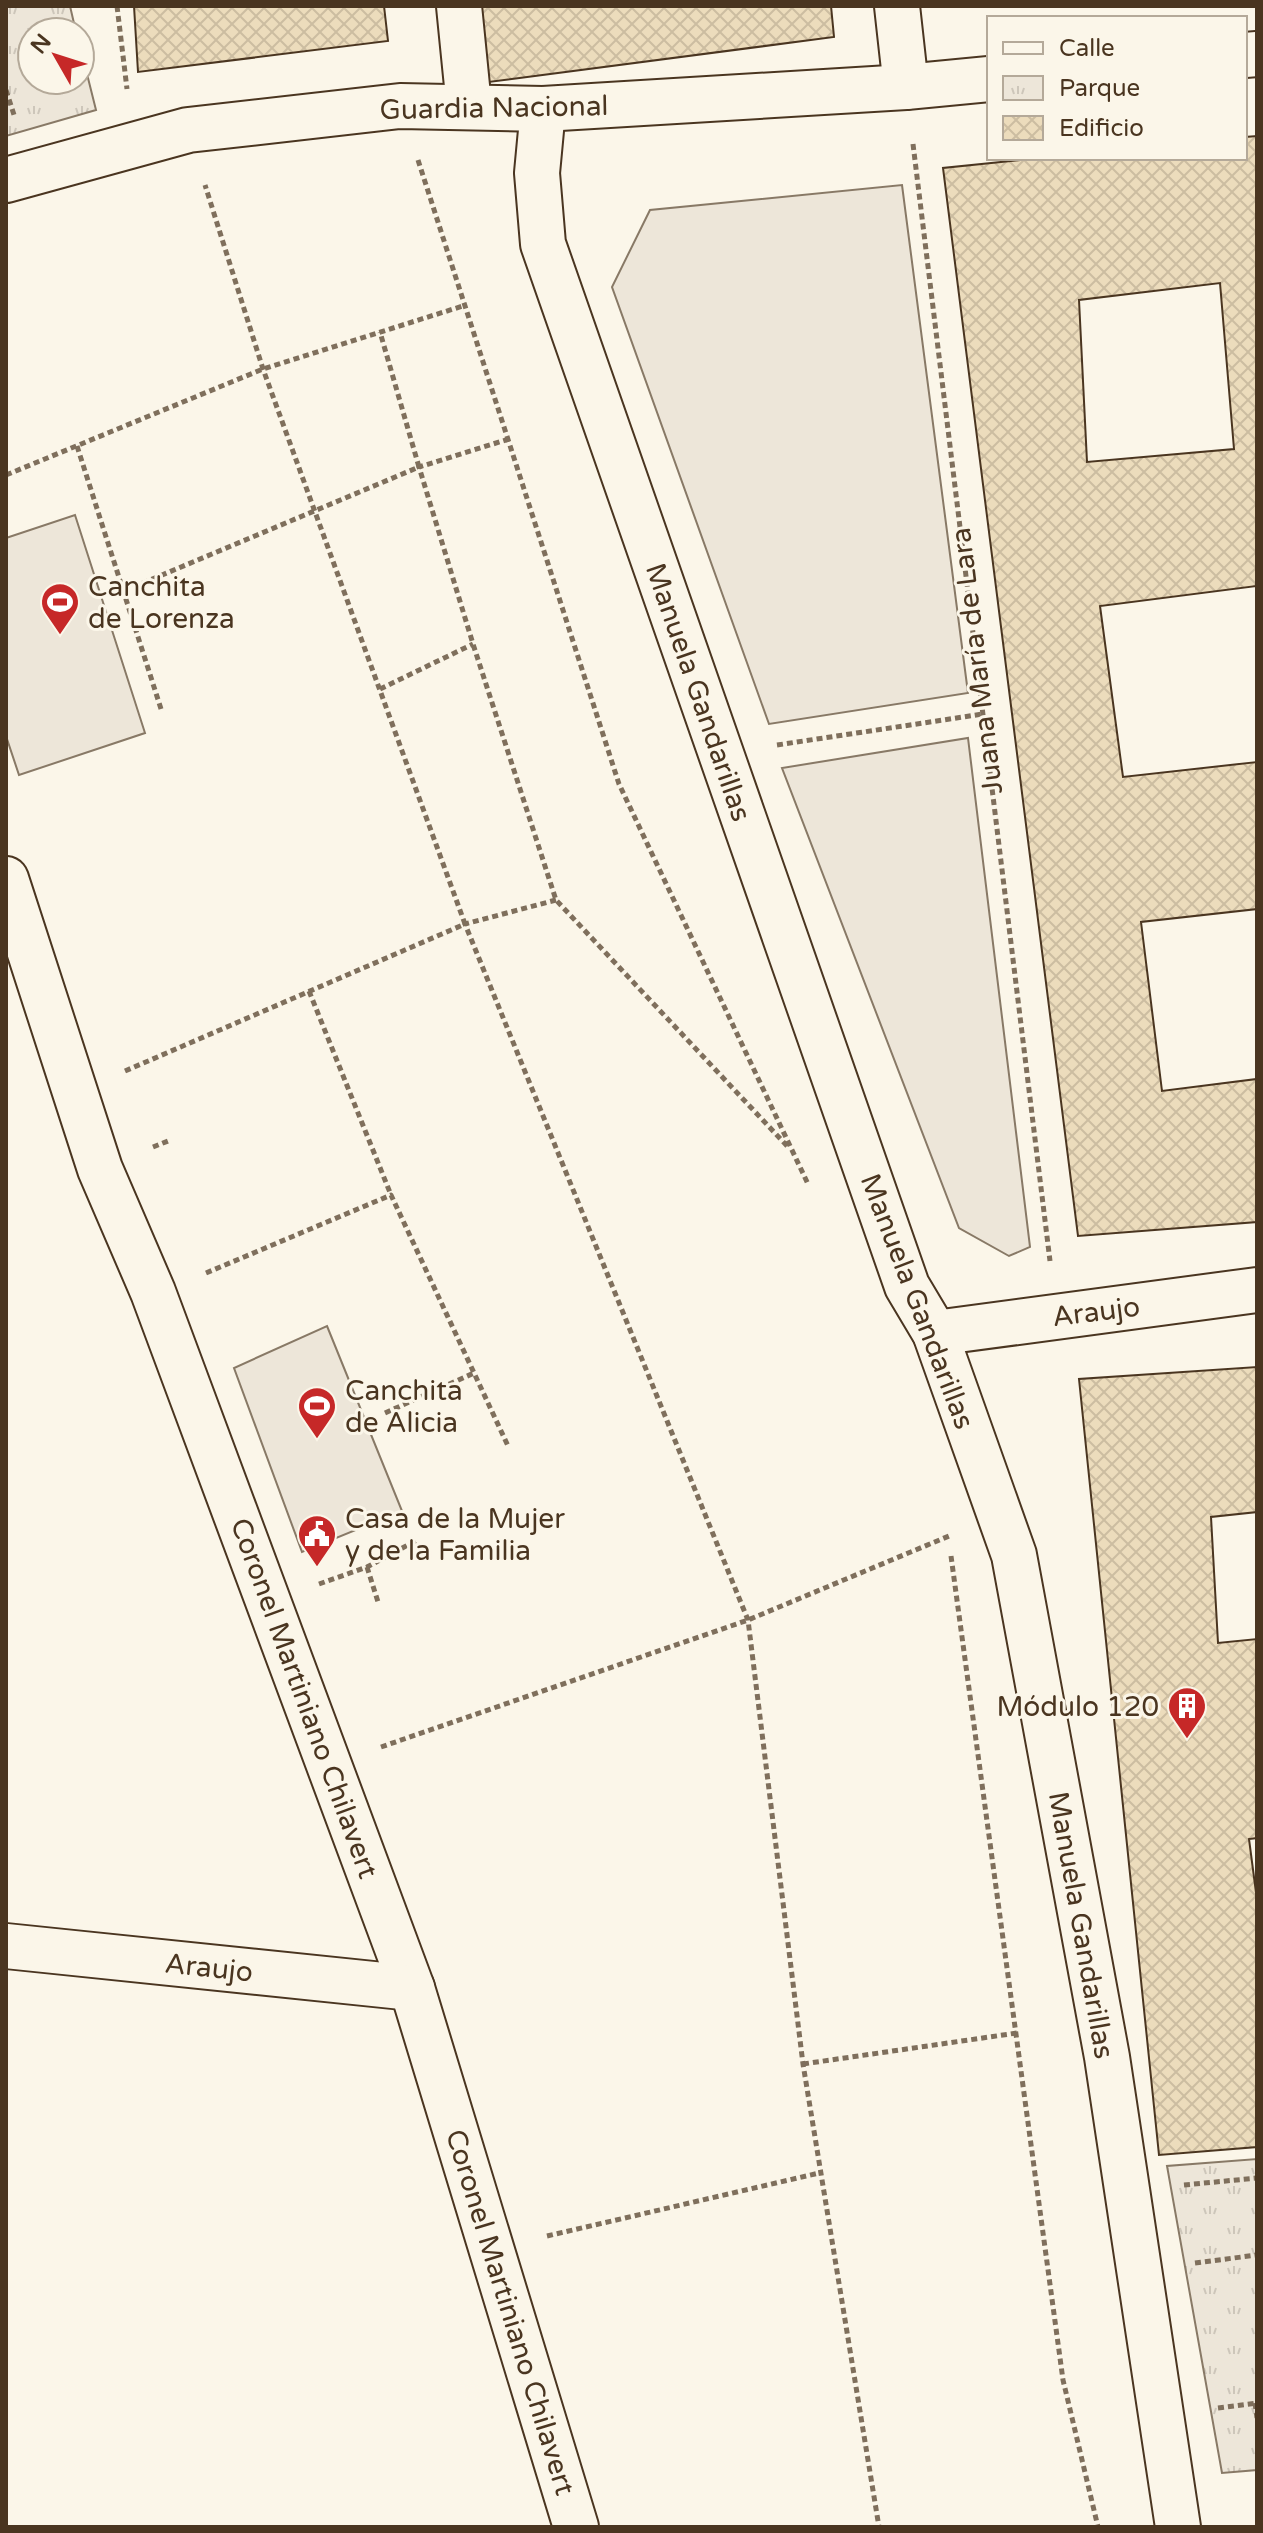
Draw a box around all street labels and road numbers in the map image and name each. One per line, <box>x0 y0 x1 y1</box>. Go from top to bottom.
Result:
street label: Guardia Nacional <box>379 89 609 127</box>
street label: Juana María de Lara <box>944 526 1010 796</box>
street label: Manuela Gandarillas <box>638 559 758 826</box>
street label: Manuela Gandarillas <box>853 1169 981 1434</box>
street label: Araujo <box>1050 1290 1142 1334</box>
street label: Coronel Martiniano Chilavert <box>223 1514 385 1883</box>
street label: Manuela Gandarillas <box>1041 1789 1121 2061</box>
street label: Araujo <box>163 1946 255 1990</box>
street label: Coronel Martiniano Chilavert <box>438 2125 582 2500</box>

